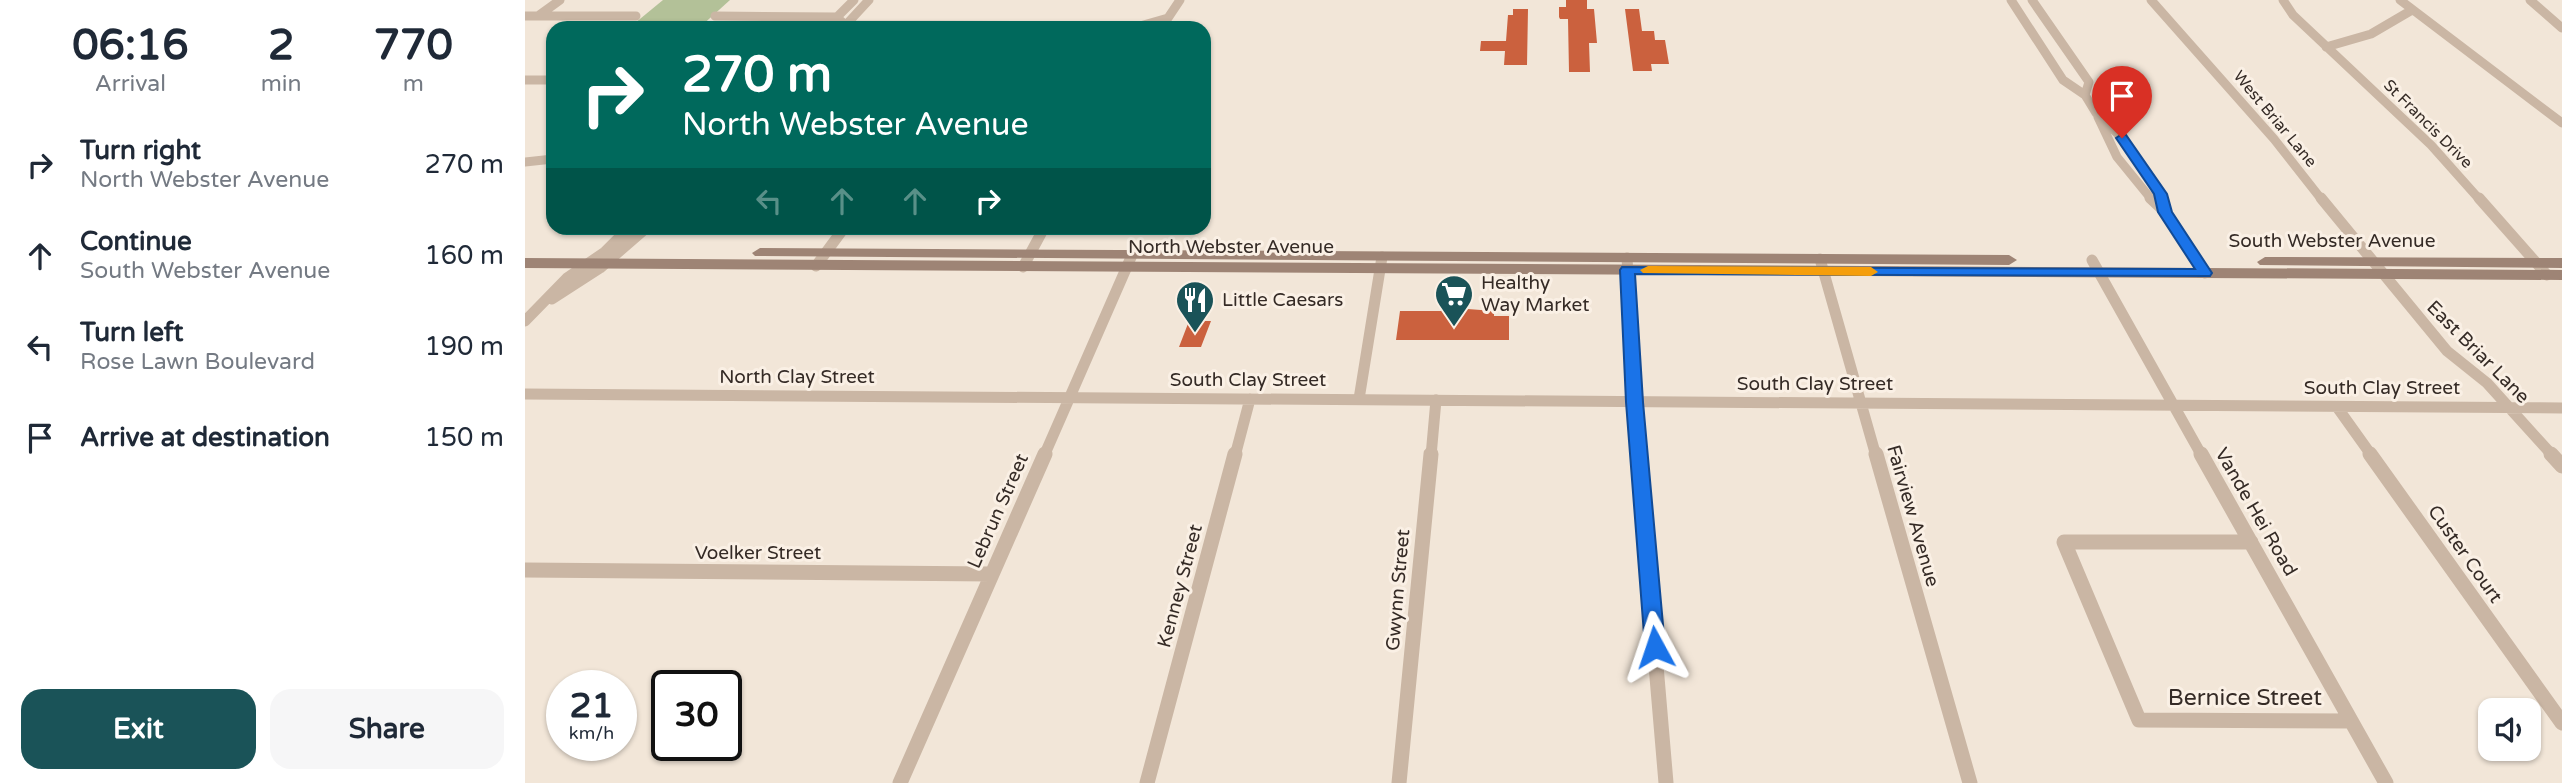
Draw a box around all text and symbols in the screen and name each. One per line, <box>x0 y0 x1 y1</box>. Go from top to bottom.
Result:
text: 06:16 <box>72 20 189 71</box>
text: 2 <box>268 20 294 71</box>
text: 770 <box>374 20 453 71</box>
text: 270 m <box>682 46 832 105</box>
icon: right <box>567 49 658 140</box>
pin <box>2092 66 2152 138</box>
street label: West Briar Lane <box>2229 67 2321 171</box>
text: Arrival <box>95 70 166 98</box>
text: min <box>261 70 302 98</box>
text: m <box>403 70 424 98</box>
street label: St Francis Drive <box>2379 75 2477 173</box>
icon: arrive <box>2103 77 2141 115</box>
text: North Webster Avenue <box>682 106 1029 144</box>
text: Turn right <box>80 135 201 166</box>
icon: right <box>21 146 59 184</box>
text: 270 m <box>424 149 504 180</box>
text: North Webster Avenue <box>80 166 329 194</box>
icon: left <box>750 182 788 220</box>
icon: ahead <box>823 182 861 220</box>
icon: ahead <box>896 182 934 220</box>
icon: right <box>969 182 1007 220</box>
text: Continue <box>80 226 192 257</box>
street label: South Webster Avenue <box>2229 230 2435 252</box>
street label: North Webster Avenue <box>1128 236 1334 258</box>
icon: ahead <box>21 237 59 275</box>
text: 160 m <box>424 240 504 271</box>
text: South Webster Avenue <box>80 257 330 285</box>
place label: Healthy Way Market <box>1481 272 1590 316</box>
supermarket icon: Healthy Way Market <box>1433 273 1475 328</box>
restaurant icon: Little Caesars <box>1174 279 1216 334</box>
place label: Little Caesars <box>1222 289 1343 311</box>
street label: East Briar Lane <box>2422 296 2534 408</box>
text: Turn left <box>80 317 183 348</box>
icon: left <box>21 328 59 366</box>
text: 190 m <box>424 331 504 362</box>
text: Rose Lawn Boulevard <box>80 348 315 376</box>
street label: North Clay Street <box>719 366 875 388</box>
street label: South Clay Street <box>1170 369 1326 391</box>
street label: South Clay Street <box>1737 373 1893 395</box>
street label: South Clay Street <box>2304 377 2460 399</box>
icon: arrive <box>21 419 59 457</box>
text: Arrive at destination <box>80 422 330 453</box>
text: 150 m <box>424 422 504 453</box>
street label: Fairview Avenue <box>1882 443 1944 589</box>
street label: Vande Hei Road <box>2210 444 2302 580</box>
street label: Lebrun Street <box>963 450 1033 572</box>
street label: Custer Court <box>2423 501 2507 607</box>
street label: Kenney Street <box>1153 522 1207 650</box>
street label: Gwynn Street <box>1382 528 1414 652</box>
street label: Voelker Street <box>695 542 821 564</box>
position arrow <box>1618 610 1692 684</box>
speed limit sign: 30 <box>651 670 742 761</box>
street label: Bernice Street <box>2168 684 2322 712</box>
text: 21 <box>570 685 613 727</box>
button: Exit <box>21 689 256 769</box>
button: Share <box>270 689 504 769</box>
map controls <box>2478 698 2541 761</box>
button: sound <box>2478 698 2541 761</box>
text: km/h <box>569 722 614 744</box>

